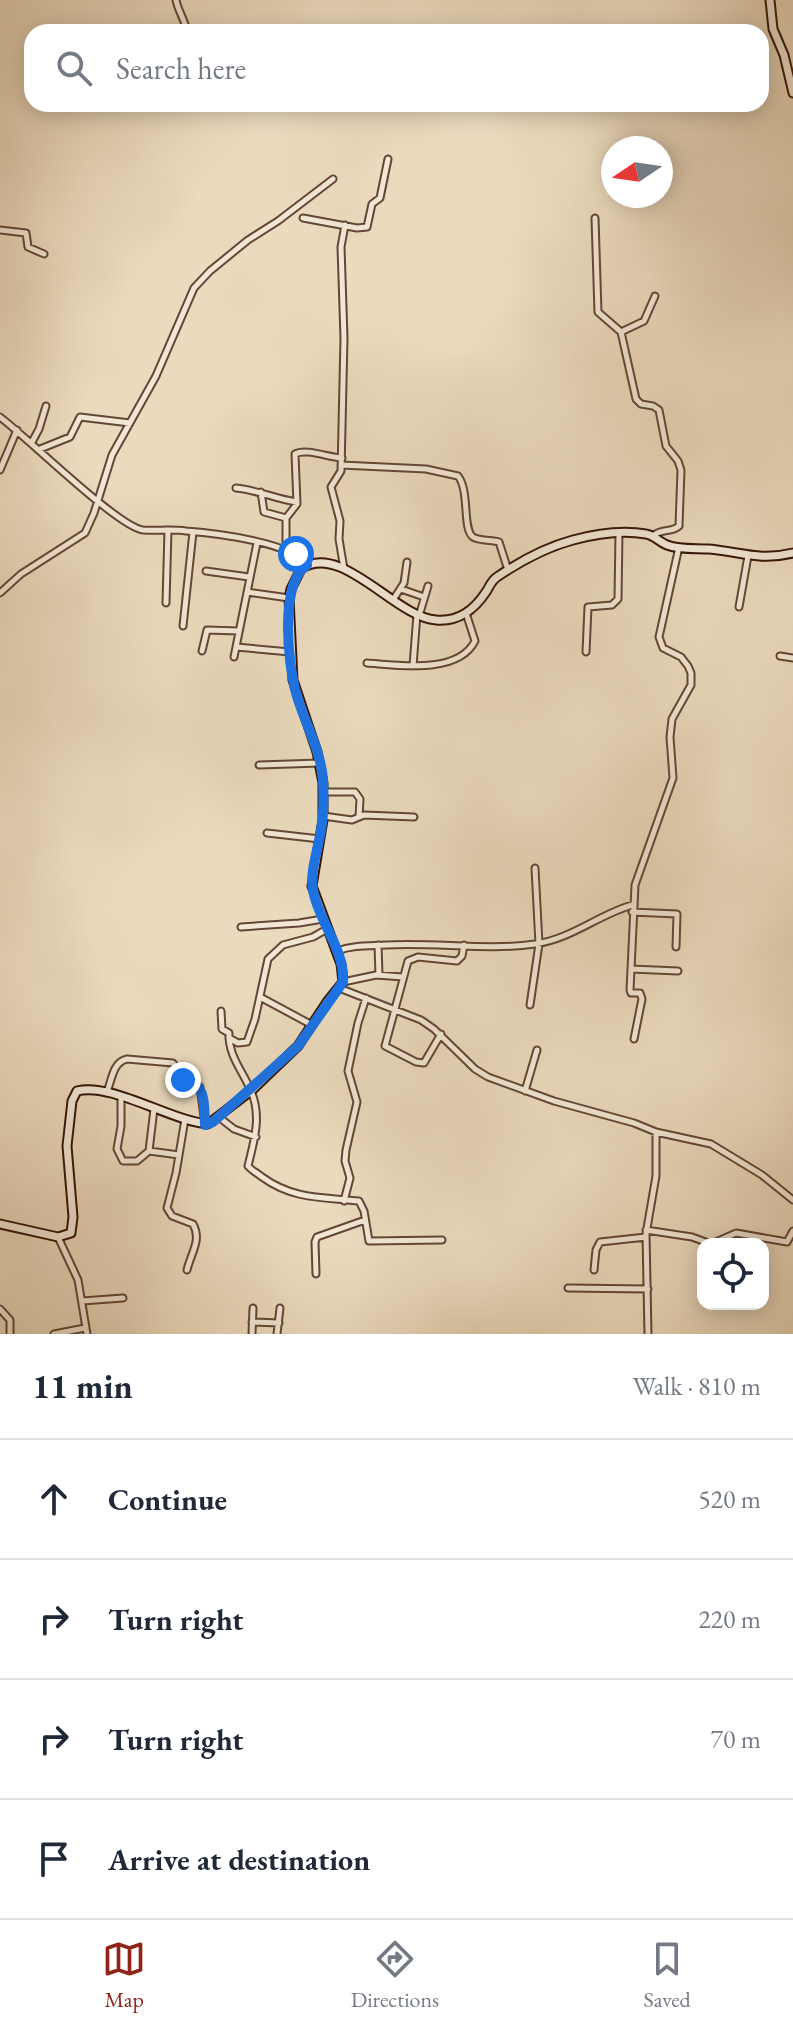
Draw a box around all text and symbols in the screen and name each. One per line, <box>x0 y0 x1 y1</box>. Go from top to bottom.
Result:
search box <box>24 24 769 112</box>
icon: search <box>52 46 96 90</box>
text: Search here <box>116 49 246 88</box>
north arrow <box>601 136 673 208</box>
route start <box>278 536 314 572</box>
route end <box>165 1062 201 1098</box>
map controls <box>697 1238 769 1310</box>
button: locate <box>697 1238 769 1310</box>
text: 11 min <box>32 1364 133 1408</box>
text: Walk · 810 m <box>633 1369 761 1403</box>
icon: ahead <box>32 1477 76 1521</box>
text: Continue <box>108 1480 227 1519</box>
text: 520 m <box>698 1482 761 1516</box>
icon: right <box>32 1597 76 1641</box>
text: Turn right <box>108 1600 244 1639</box>
text: 220 m <box>698 1602 761 1636</box>
icon: right <box>32 1717 76 1761</box>
text: Turn right <box>108 1720 244 1759</box>
text: 70 m <box>711 1722 761 1756</box>
icon: arrive <box>32 1837 76 1881</box>
text: Arrive at destination <box>108 1840 370 1879</box>
tab: Map <box>102 1937 146 2014</box>
tab: Directions <box>351 1937 439 2014</box>
tab: Saved <box>644 1937 691 2014</box>

